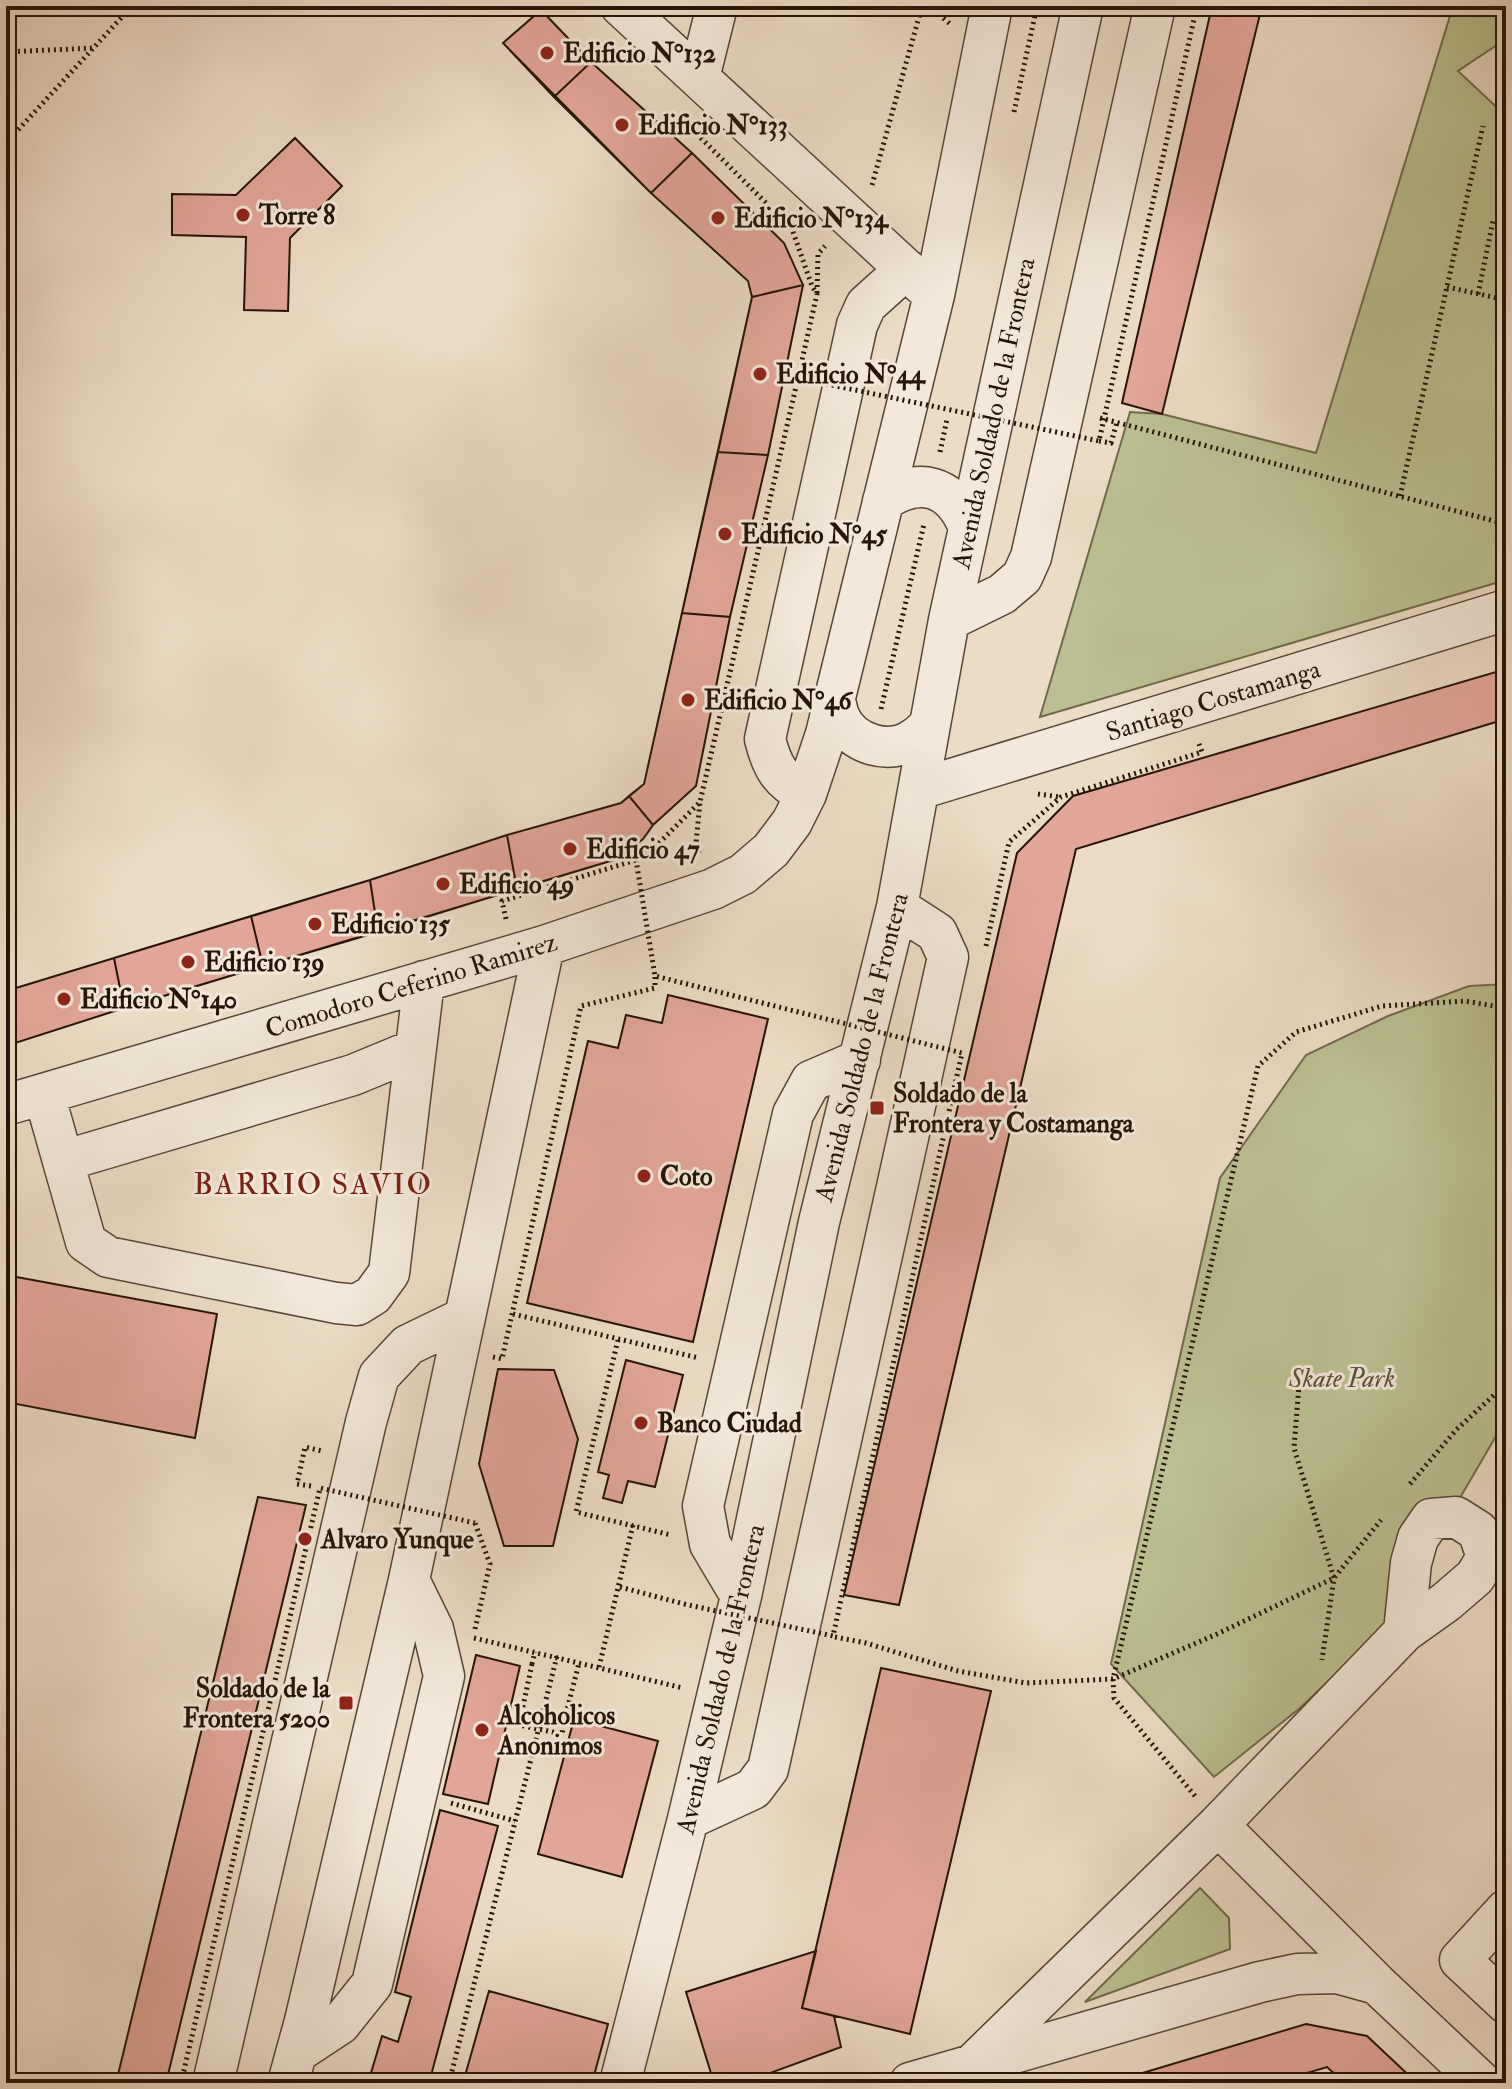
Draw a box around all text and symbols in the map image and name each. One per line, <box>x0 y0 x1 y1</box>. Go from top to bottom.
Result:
place label: Edificio N°132 <box>563 38 716 70</box>
marker: Edificio N°132 <box>538 44 556 62</box>
place label: Edificio N°133 <box>638 110 788 142</box>
marker: Edificio N°133 <box>613 116 631 134</box>
place label: Torre 8 <box>258 200 335 232</box>
place label: Edificio N°134 <box>734 203 890 235</box>
marker: Torre 8 <box>234 206 252 224</box>
marker: Edificio N°134 <box>709 209 727 227</box>
street label: Avenida Soldado de la Frontera <box>945 254 1043 573</box>
place label: Edificio N°44 <box>776 359 926 391</box>
marker: Edificio N°44 <box>751 365 769 383</box>
place label: Edificio N°45 <box>741 519 887 551</box>
marker: Edificio N°45 <box>716 525 734 543</box>
street label: Santiago Costamanga <box>1102 653 1325 749</box>
place label: Edificio N°46 <box>704 685 853 717</box>
marker: Edificio N°46 <box>679 691 697 709</box>
place label: Edificio 47 <box>586 834 699 866</box>
marker: Edificio 47 <box>561 840 579 858</box>
place label: Edificio 49 <box>459 869 574 901</box>
marker: Edificio 49 <box>434 875 452 893</box>
street label: Avenida Soldado de la Frontera <box>808 889 916 1206</box>
place label: Edificio 135 <box>331 909 450 941</box>
marker: Edificio 135 <box>306 915 324 933</box>
street label: Comodoro Ceferino Ramirez <box>261 926 561 1046</box>
place label: Edificio 139 <box>204 947 325 979</box>
marker: Edificio 139 <box>179 953 197 971</box>
place label: Edificio N°140 <box>80 984 237 1016</box>
marker: Edificio N°140 <box>55 990 73 1008</box>
place label: Soldado de la Frontera y Costamanga <box>893 1078 1135 1141</box>
marker: Soldado de la Frontera y Costamanga <box>868 1099 886 1117</box>
place label: Coto <box>660 1161 713 1193</box>
district label: BARRIO SAVIO <box>193 1166 433 1203</box>
marker: Coto <box>635 1167 653 1185</box>
park label: Skate Park <box>1288 1363 1395 1395</box>
place label: Banco Ciudad <box>657 1408 802 1440</box>
marker: Banco Ciudad <box>632 1414 650 1432</box>
street label: Avenida Soldado de la Frontera <box>669 1521 772 1838</box>
place label: Alvaro Yunque <box>320 1524 474 1557</box>
marker: Alvaro Yunque <box>296 1530 314 1548</box>
place label: Soldado de la Frontera 5200 <box>183 1673 331 1735</box>
marker: Soldado de la Frontera 5200 <box>337 1694 355 1712</box>
place label: Alcoholicos Anonimos <box>497 1700 615 1762</box>
marker: Alcoholicos Anonimos <box>473 1721 491 1739</box>

